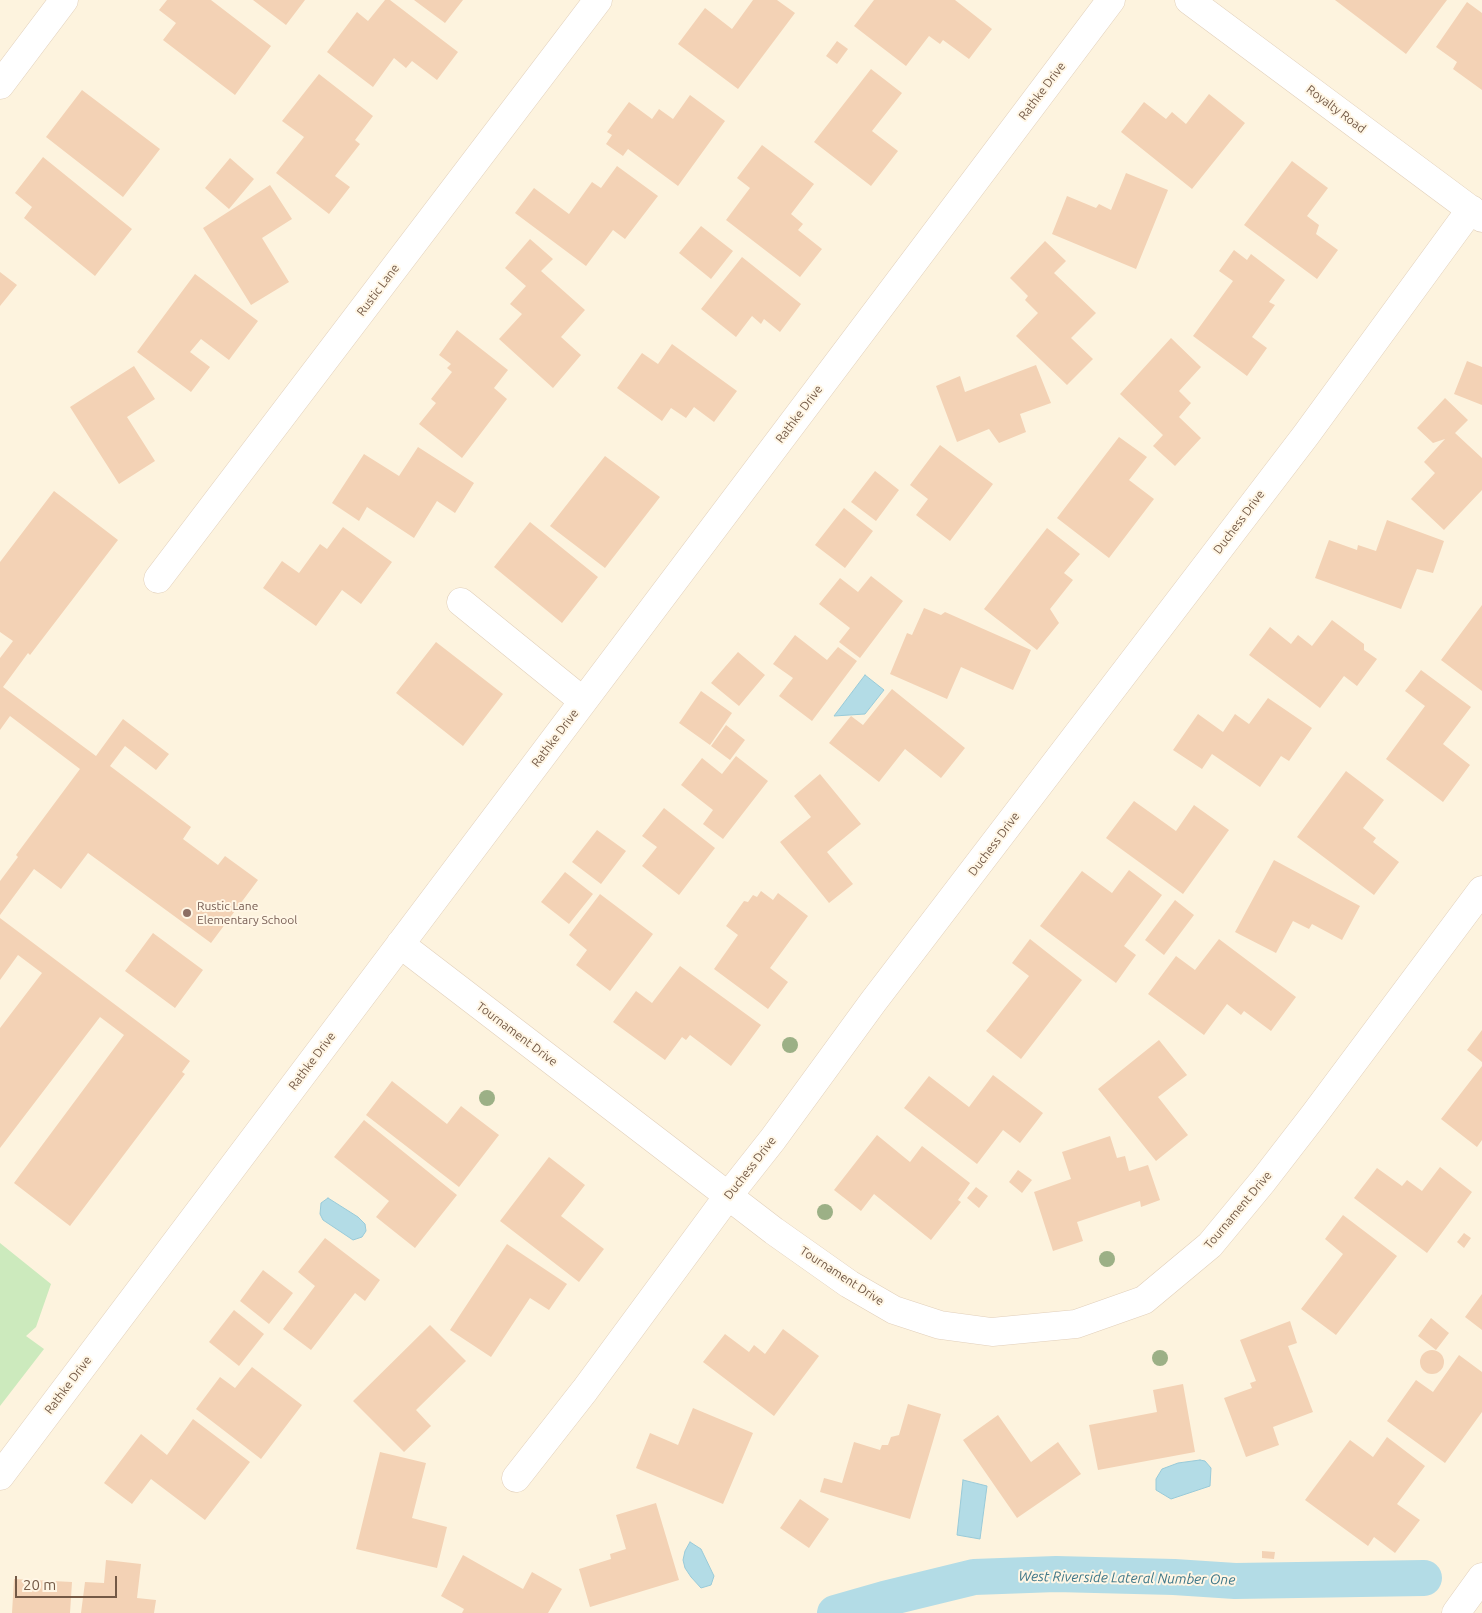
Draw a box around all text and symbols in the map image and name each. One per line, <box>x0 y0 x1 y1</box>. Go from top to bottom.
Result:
street label: Rathke Drive <box>1016 59 1068 123</box>
street label: Royalty Road <box>1304 82 1368 136</box>
street label: Rustic Lane <box>354 261 402 319</box>
street label: Rathke Drive <box>773 382 825 446</box>
street label: Duchess Drive <box>1210 487 1268 557</box>
street label: Rathke Drive <box>529 706 581 770</box>
street label: Duchess Drive <box>965 809 1023 879</box>
place label: Rustic Lane Elementary School <box>197 899 297 927</box>
marker: Rustic Lane Elementary School <box>181 907 193 919</box>
street label: Tournament Drive <box>474 999 560 1069</box>
street label: Rathke Drive <box>286 1029 338 1093</box>
street label: Duchess Drive <box>721 1134 779 1202</box>
street label: Tournament Drive <box>1201 1168 1275 1252</box>
street label: Tournament Drive <box>797 1243 887 1309</box>
street label: Rathke Drive <box>42 1353 94 1417</box>
scale bar <box>18 1566 120 1598</box>
water label: West Riverside Lateral Number One <box>1019 1568 1235 1588</box>
text: 20 m <box>23 1576 56 1593</box>

